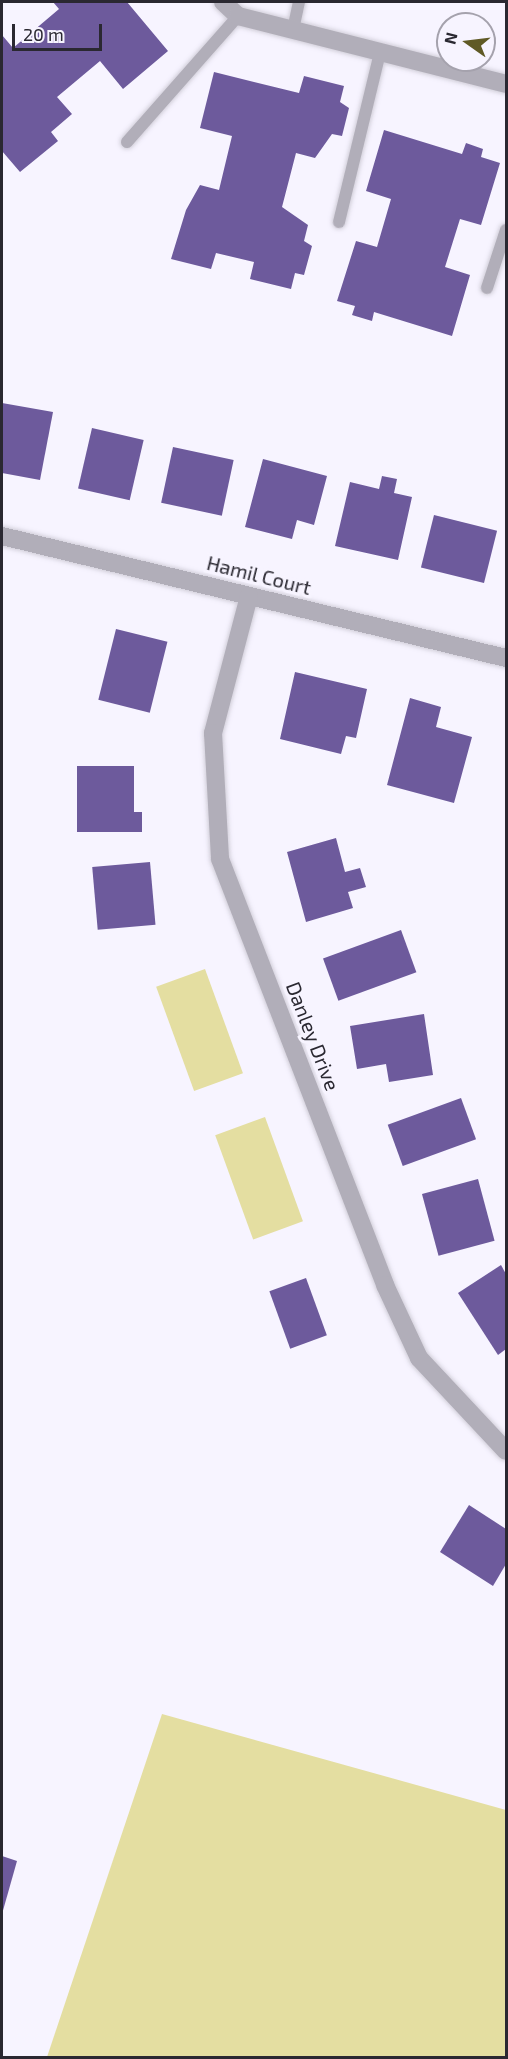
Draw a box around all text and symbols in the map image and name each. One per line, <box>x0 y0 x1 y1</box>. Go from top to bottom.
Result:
scale bar <box>15 12 105 50</box>
north arrow <box>436 12 496 72</box>
text: 20 m <box>23 23 64 45</box>
text: N <box>439 30 461 46</box>
street label: Hamil Court <box>204 550 314 600</box>
street label: Danley Drive <box>281 978 345 1094</box>

